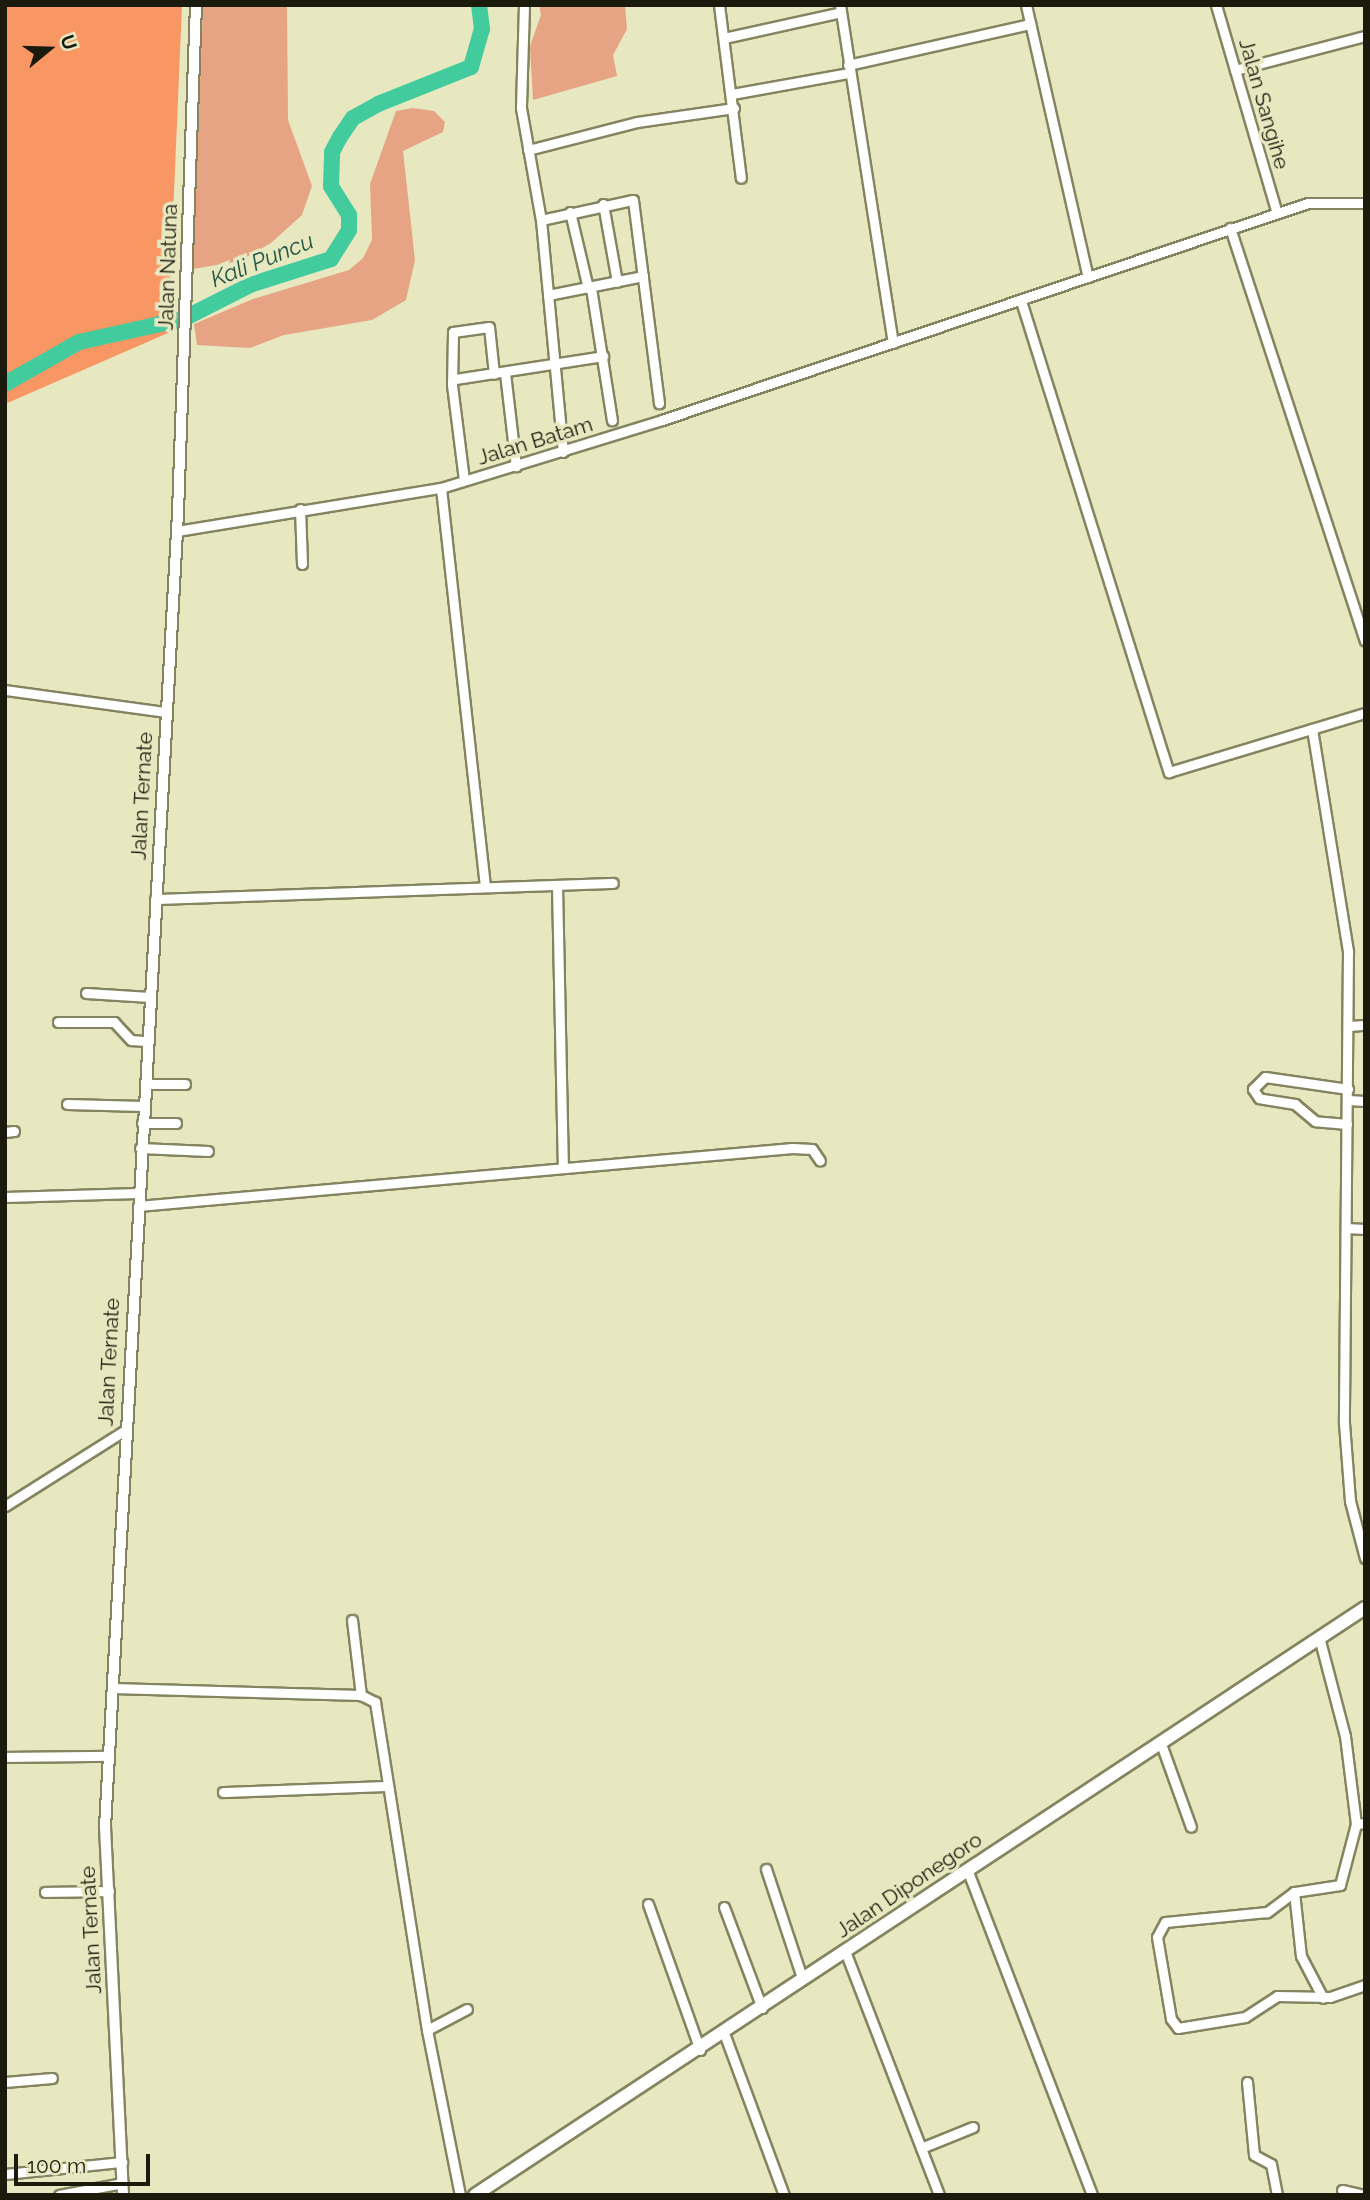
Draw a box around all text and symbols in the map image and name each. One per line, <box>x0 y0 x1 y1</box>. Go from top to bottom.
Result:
north arrow <box>14 14 84 84</box>
text: U <box>56 32 82 52</box>
street label: Jalan Sangihe <box>1233 36 1295 172</box>
street label: Jalan Natuna <box>153 203 183 331</box>
water label: Kali Puncu <box>206 227 318 293</box>
street label: Jalan Batam <box>474 412 596 470</box>
street label: Jalan Ternate <box>126 731 158 861</box>
street label: Jalan Ternate <box>93 1297 125 1427</box>
street label: Jalan Diponegoro <box>831 1827 987 1943</box>
street label: Jalan Ternate <box>75 1865 107 1995</box>
scale bar <box>18 2140 154 2184</box>
text: 100 m <box>27 2153 86 2178</box>

